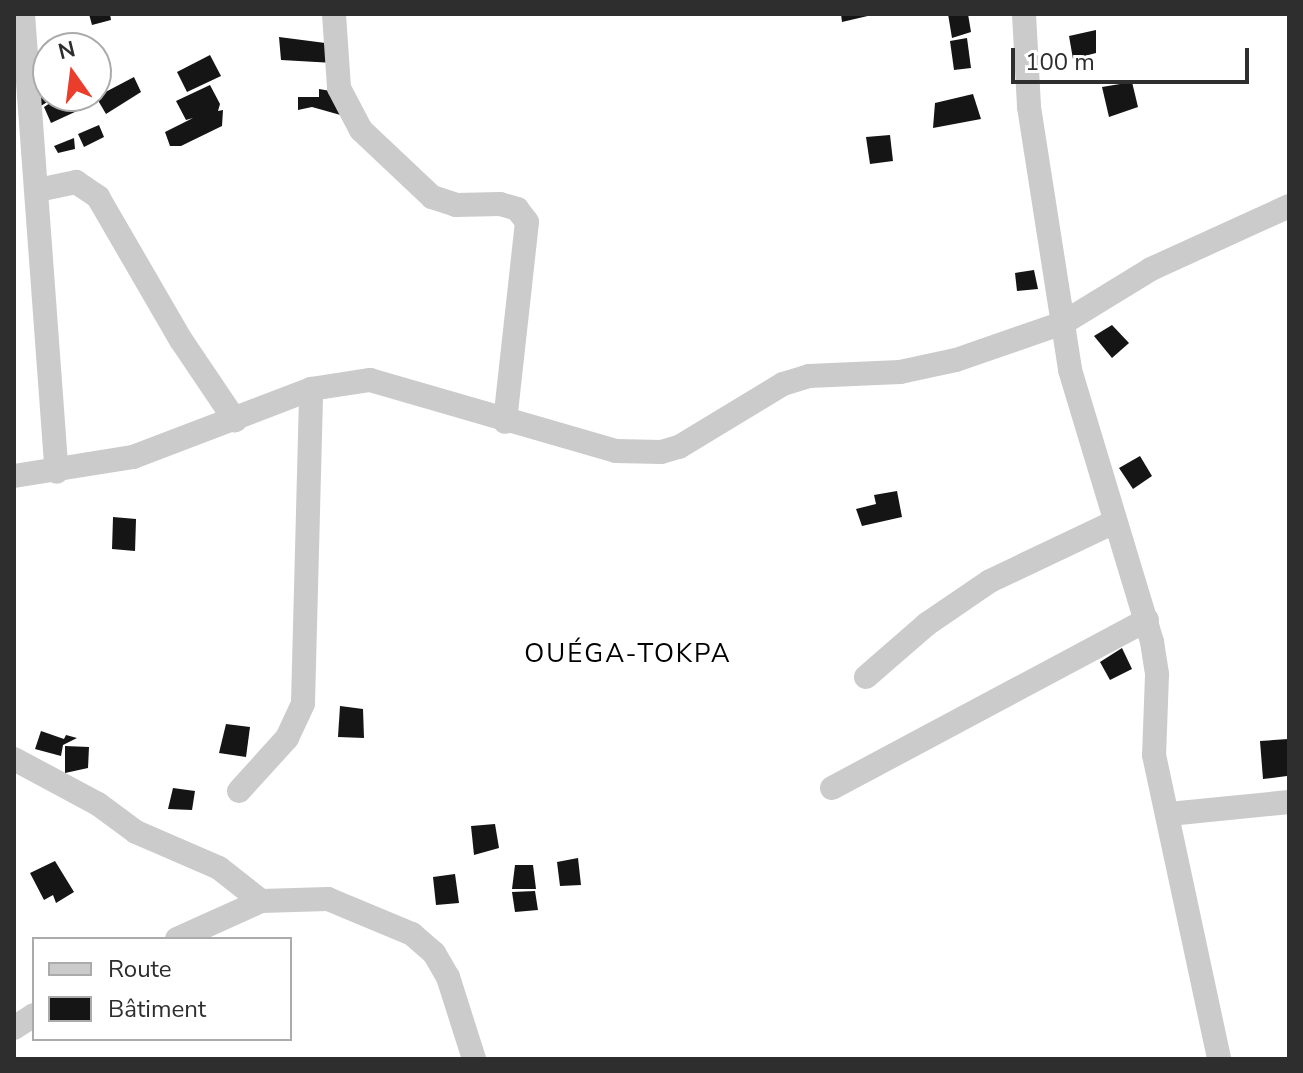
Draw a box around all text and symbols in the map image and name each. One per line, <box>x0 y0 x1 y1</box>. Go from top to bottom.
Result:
north arrow <box>32 32 112 112</box>
scale bar <box>1015 32 1253 82</box>
text: N <box>55 34 78 67</box>
text: 100 m <box>1025 46 1095 78</box>
district label: OUÉGA-TOKPA <box>524 638 732 670</box>
legend <box>32 937 292 1041</box>
text: Route <box>108 953 172 985</box>
text: Bâtiment <box>108 993 206 1025</box>

